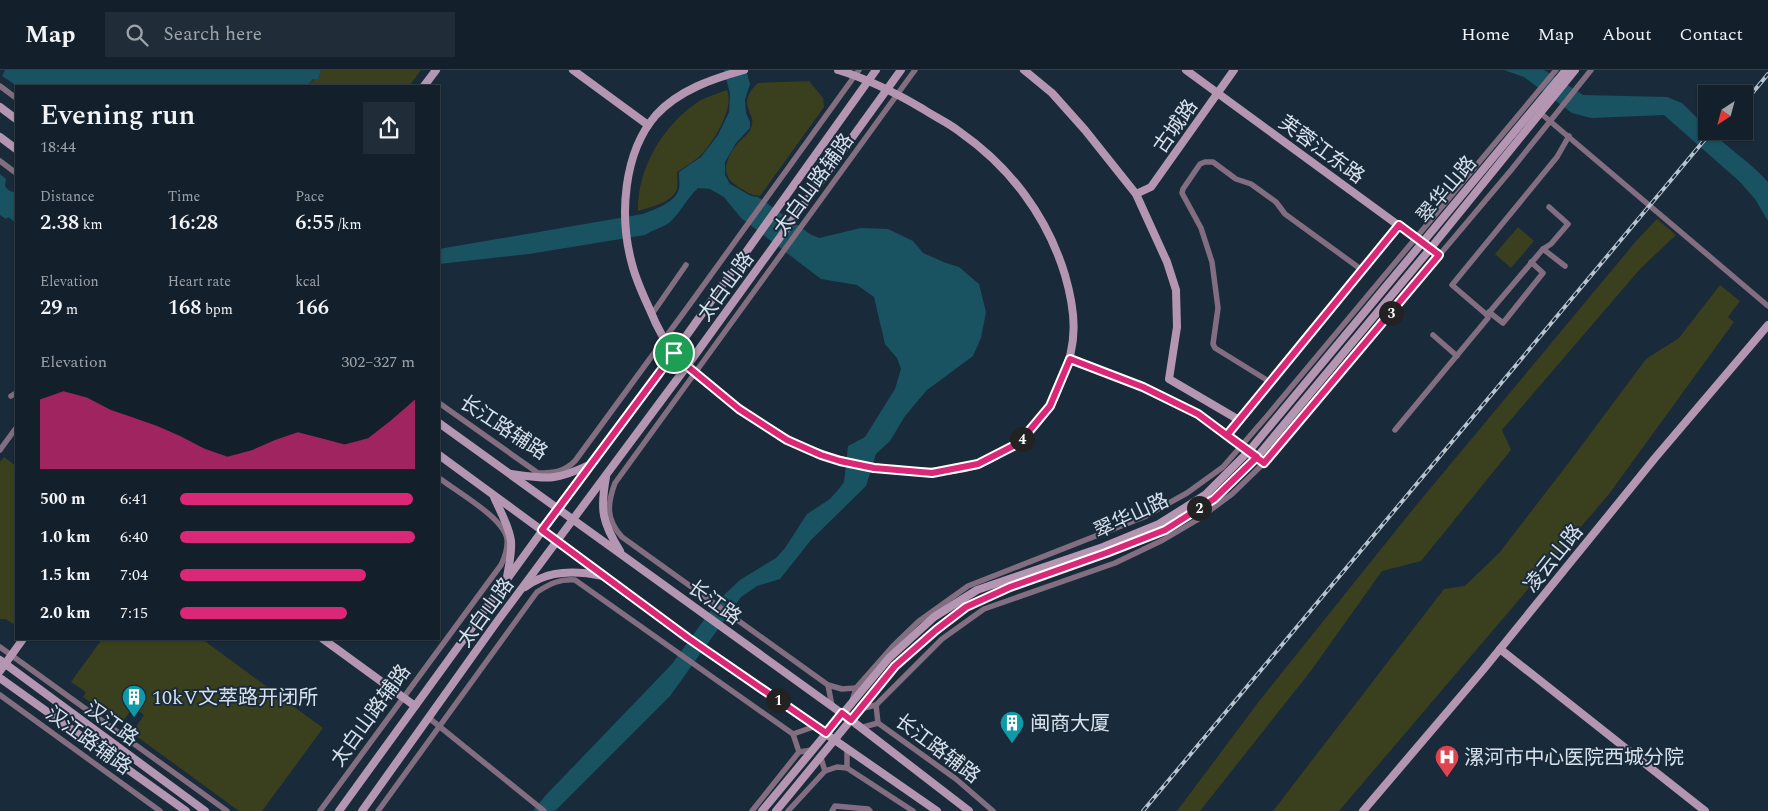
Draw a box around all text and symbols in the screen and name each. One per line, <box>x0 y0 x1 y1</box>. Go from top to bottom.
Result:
search box <box>105 12 455 57</box>
text: Map <box>25 17 75 53</box>
text: Search here <box>163 20 262 49</box>
icon: search <box>123 21 151 49</box>
text: Home <box>1461 21 1510 48</box>
text: Map <box>1538 21 1574 48</box>
text: About <box>1602 21 1652 48</box>
text: Contact <box>1680 21 1743 48</box>
north arrow <box>1698 85 1752 140</box>
map controls <box>1698 85 1753 140</box>
street label: 古城路 <box>1146 93 1205 160</box>
text: Evening run <box>40 94 195 137</box>
button: share <box>363 102 415 154</box>
street label: 芙蓉江东路 <box>1272 108 1371 191</box>
street label: 太白山路辅路 <box>766 127 861 242</box>
text: 18:44 <box>40 135 76 159</box>
street label: 翠华山路 <box>1410 149 1484 230</box>
text: Distance <box>40 186 95 207</box>
text: Time <box>168 186 200 207</box>
text: Pace <box>295 186 324 207</box>
text: 2.38 <box>40 207 79 239</box>
text: 16:28 <box>168 207 218 239</box>
text: 6:55 <box>295 207 335 239</box>
text: km <box>79 214 103 235</box>
text: /km <box>335 214 361 235</box>
street label: 太白山路 <box>690 245 761 328</box>
text: Elevation <box>40 271 99 292</box>
text: Heart rate <box>168 271 231 292</box>
text: kcal <box>295 271 320 292</box>
text: 29 <box>40 292 63 324</box>
text: 168 <box>168 292 201 324</box>
text: 166 <box>295 292 329 324</box>
text: m <box>63 299 78 320</box>
text: bpm <box>201 299 233 320</box>
pin: 3 <box>1378 300 1404 326</box>
text: 3 <box>1388 303 1395 324</box>
pin <box>653 332 695 374</box>
icon: arrive <box>660 339 688 367</box>
text: Elevation <box>40 350 107 374</box>
text: 302–327 m <box>341 350 415 374</box>
street label: 长江路辅路 <box>453 388 554 468</box>
pin: 4 <box>1010 426 1034 452</box>
text: 4 <box>1019 429 1026 450</box>
street label: 翠华山路 <box>1089 485 1174 546</box>
text: 500 m <box>40 487 85 511</box>
text: 6:41 <box>120 487 148 511</box>
pin: 2 <box>1186 496 1212 520</box>
text: 2 <box>1196 498 1203 519</box>
street label: 凌云山路 <box>1517 518 1591 599</box>
text: 1.0 km <box>40 525 90 549</box>
text: 6:40 <box>120 525 148 549</box>
text: 1.5 km <box>40 563 90 587</box>
text: 7:04 <box>120 563 148 587</box>
street label: 太白山路 <box>450 571 521 654</box>
street label: 长江路 <box>681 573 747 633</box>
text: 2.0 km <box>40 601 90 625</box>
text: 7:15 <box>120 601 148 625</box>
street label: 太白山路辅路 <box>323 658 418 773</box>
place label: 10kV文萃路开闭所 <box>152 683 318 713</box>
building icon: 10kV文萃路开闭所 <box>121 684 147 718</box>
pin: 1 <box>766 688 790 712</box>
text: 1 <box>775 690 782 711</box>
street label: 汉江路 <box>78 694 144 754</box>
street label: 汉江路辅路 <box>39 699 138 782</box>
street label: 长江路辅路 <box>888 707 986 791</box>
place label: 闽商大厦 <box>1030 709 1110 739</box>
building icon: 闽商大厦 <box>999 710 1025 744</box>
place label: 漯河市中心医院西城分院 <box>1464 743 1684 773</box>
hospital icon: 漯河市中心医院西城分院 <box>1434 744 1460 778</box>

